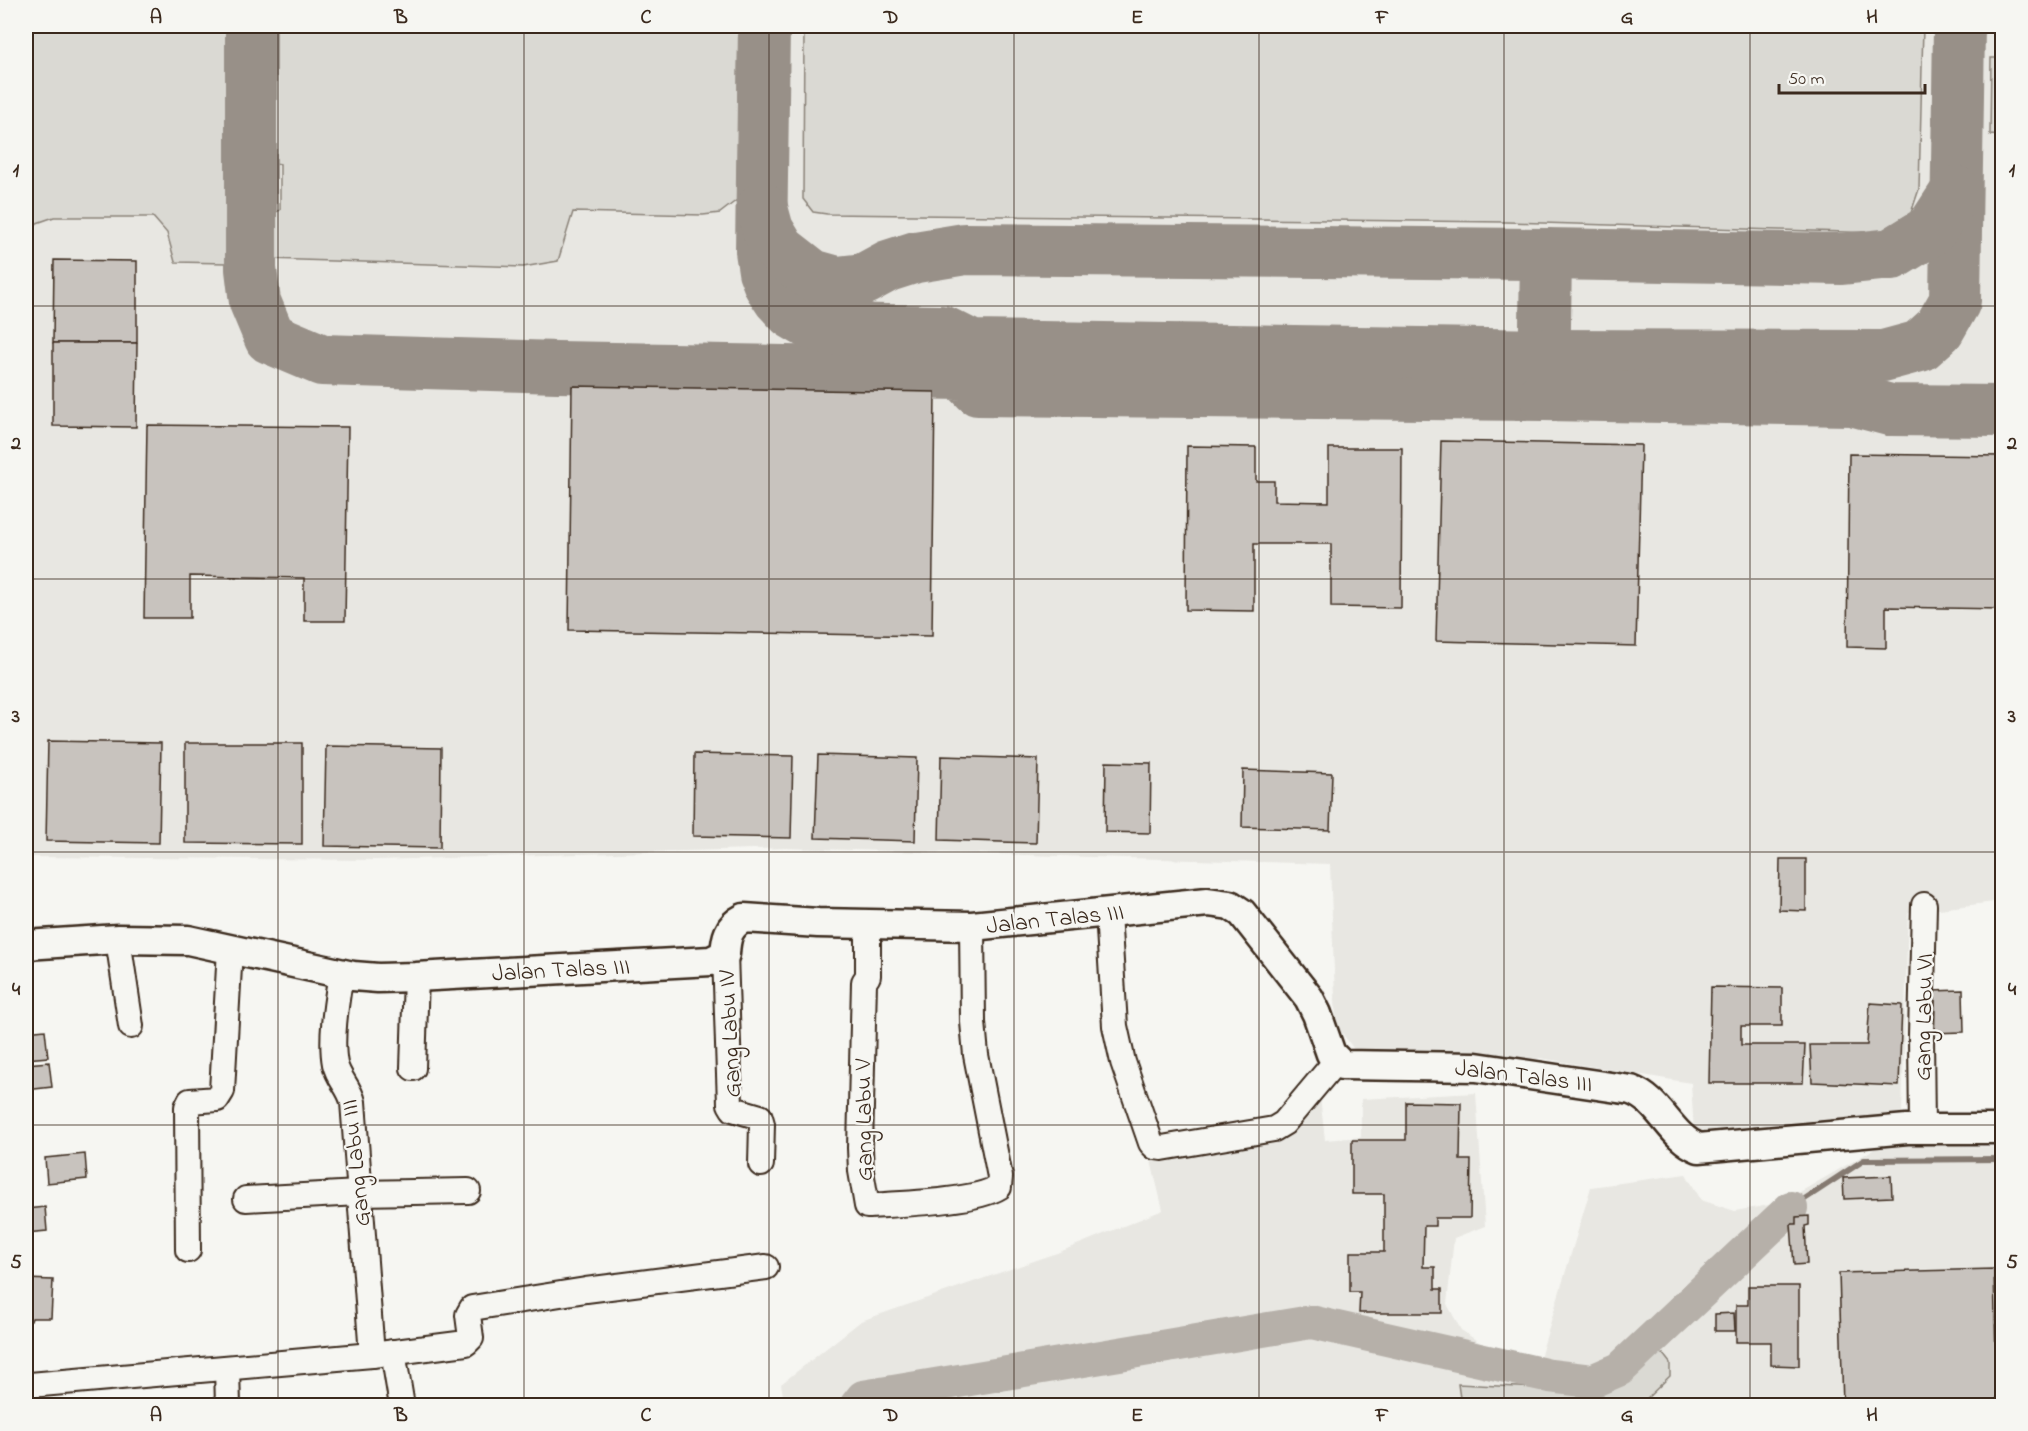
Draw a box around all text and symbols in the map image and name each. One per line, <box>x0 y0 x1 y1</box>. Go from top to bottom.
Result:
text: A <box>150 4 162 33</box>
text: B <box>393 4 408 33</box>
text: C <box>641 4 652 33</box>
text: D <box>883 4 898 33</box>
text: E <box>1131 4 1143 33</box>
text: F <box>1375 4 1389 33</box>
text: G <box>1621 4 1634 33</box>
text: H <box>1866 4 1878 33</box>
scale bar <box>1779 57 1924 95</box>
text: 50 m <box>1788 67 1825 93</box>
text: 1 <box>13 157 20 186</box>
text: 1 <box>2009 157 2016 186</box>
text: 2 <box>10 430 21 459</box>
text: 2 <box>2006 430 2017 459</box>
text: 3 <box>11 703 20 732</box>
text: 3 <box>2007 703 2016 732</box>
street label: Jalan Talas III <box>985 896 1126 945</box>
street label: Jalan Talas III <box>491 950 631 993</box>
street label: Gang Labu VI <box>1907 953 1944 1081</box>
street label: Gang Labu IV <box>711 968 752 1099</box>
text: 4 <box>12 976 21 1005</box>
text: 4 <box>2008 976 2017 1005</box>
street label: Jalan Talas III <box>1453 1052 1594 1103</box>
street label: Gang Labu V <box>847 1058 884 1181</box>
street label: Gang Labu III <box>333 1097 382 1228</box>
text: 5 <box>10 1249 22 1278</box>
text: 5 <box>2006 1249 2018 1278</box>
text: A <box>150 1402 162 1431</box>
text: B <box>393 1402 408 1431</box>
text: C <box>641 1402 652 1431</box>
text: D <box>883 1402 898 1431</box>
text: E <box>1131 1402 1143 1431</box>
text: F <box>1375 1402 1389 1431</box>
text: G <box>1621 1402 1634 1431</box>
text: H <box>1866 1402 1878 1431</box>

